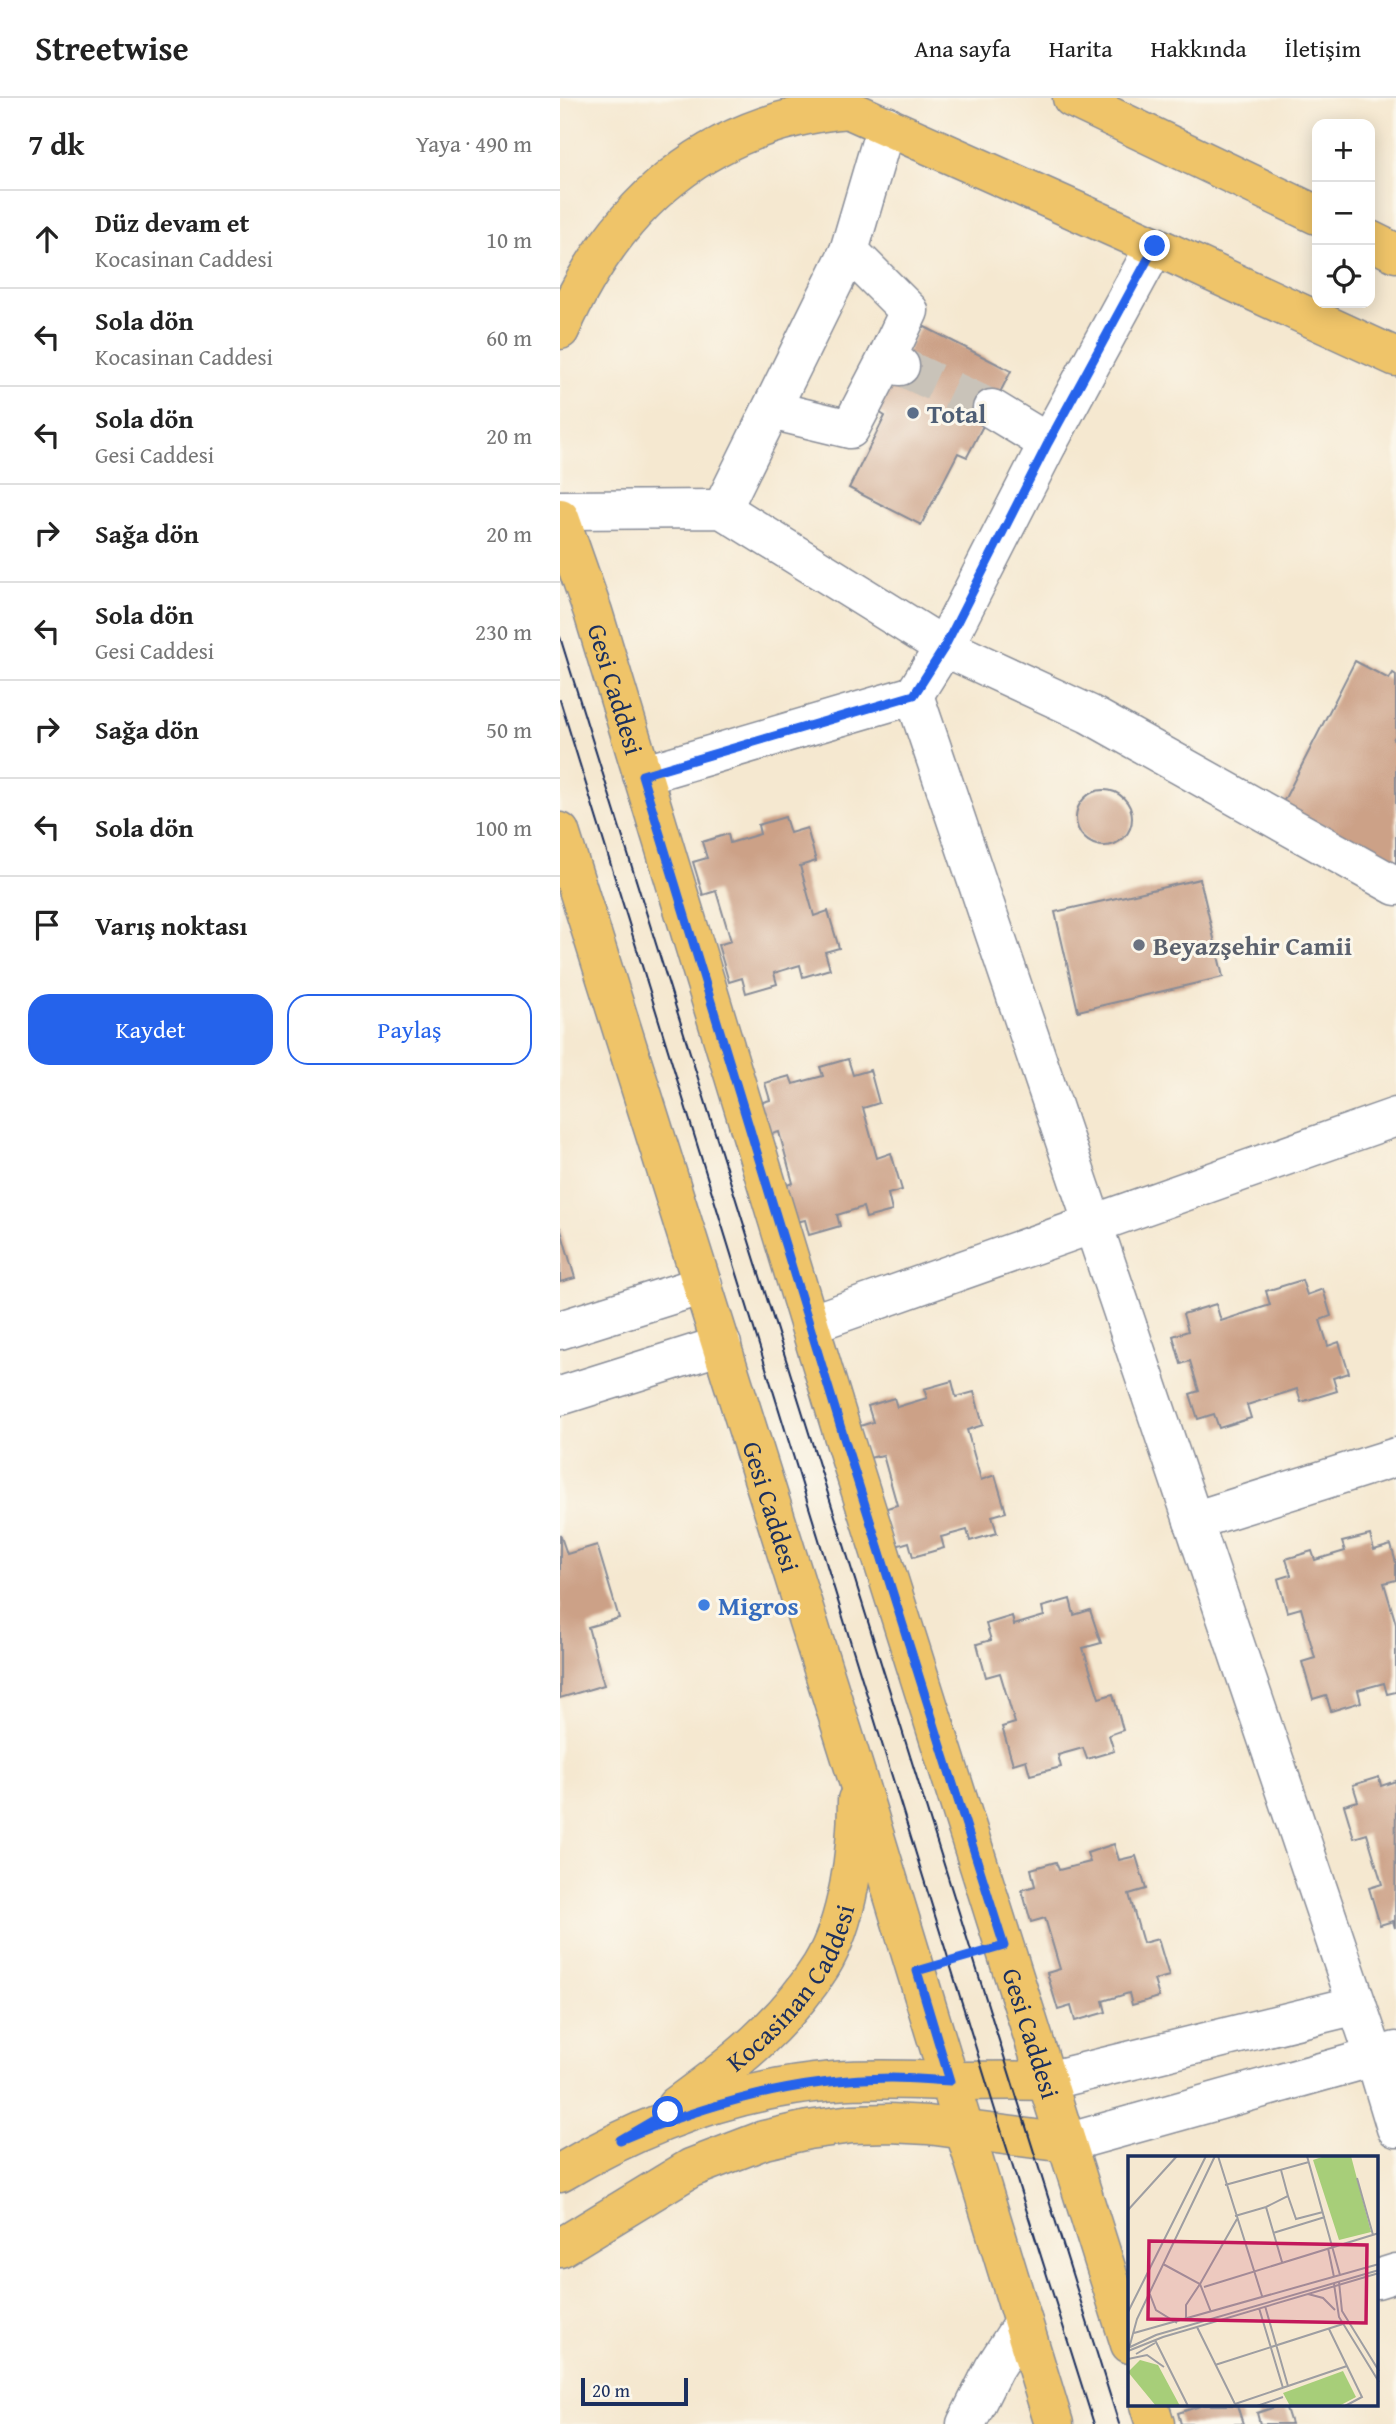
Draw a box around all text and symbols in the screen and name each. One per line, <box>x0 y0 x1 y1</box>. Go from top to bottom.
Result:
text: Streetwise <box>35 24 189 72</box>
text: Ana sayfa <box>914 31 1011 66</box>
text: Harita <box>1049 31 1113 66</box>
text: Hakkında <box>1151 31 1247 66</box>
text: İletişim <box>1285 31 1361 66</box>
map controls <box>1312 119 1375 308</box>
button: + <box>1312 119 1375 182</box>
text: 7 dk <box>28 122 84 166</box>
text: Yaya · 490 m <box>416 127 532 160</box>
button: − <box>1312 182 1375 245</box>
text: Düz devam et <box>95 203 249 242</box>
icon: ahead <box>28 220 66 258</box>
text: 10 m <box>486 223 532 256</box>
route end <box>1139 230 1170 261</box>
text: Kocasinan Caddesi <box>95 242 273 275</box>
button: locate <box>1312 245 1375 308</box>
text: Sola dön <box>95 301 194 340</box>
icon: left <box>28 318 66 356</box>
text: 60 m <box>486 321 532 354</box>
text: Kocasinan Caddesi <box>95 340 273 373</box>
place label: Total <box>927 394 986 433</box>
text: Sola dön <box>95 399 194 438</box>
marker: Total <box>905 405 921 421</box>
icon: left <box>28 416 66 454</box>
text: 20 m <box>486 419 532 452</box>
text: Gesi Caddesi <box>95 438 214 471</box>
icon: right <box>28 514 66 552</box>
text: Sağa dön <box>95 514 199 553</box>
text: 20 m <box>486 517 532 550</box>
text: Sola dön <box>95 595 194 634</box>
icon: left <box>28 612 66 650</box>
text: 230 m <box>475 615 532 648</box>
street label: Gesi Caddesi <box>578 619 655 759</box>
text: Gesi Caddesi <box>95 634 214 667</box>
icon: right <box>28 710 66 748</box>
text: Sağa dön <box>95 710 199 749</box>
text: 50 m <box>486 713 532 746</box>
icon: left <box>28 808 66 846</box>
text: Sola dön <box>95 808 194 847</box>
text: 100 m <box>475 811 532 844</box>
icon: arrive <box>28 906 66 944</box>
text: Varış noktası <box>95 906 247 945</box>
place label: Beyazşehir Camii <box>1153 926 1352 965</box>
marker: Beyazşehir Camii <box>1131 937 1147 953</box>
button: Kaydet <box>28 994 273 1065</box>
button: Paylaş <box>287 994 532 1065</box>
street label: Gesi Caddesi <box>733 1436 811 1577</box>
place label: Migros <box>718 1586 799 1625</box>
marker: Migros <box>696 1597 712 1613</box>
street label: Kocasinan Caddesi <box>717 1900 864 2080</box>
street label: Gesi Caddesi <box>993 1963 1071 2103</box>
route start <box>652 2096 683 2127</box>
inset map <box>1128 2156 1378 2406</box>
scale bar <box>581 2375 688 2407</box>
text: 20 m <box>592 2376 630 2404</box>

